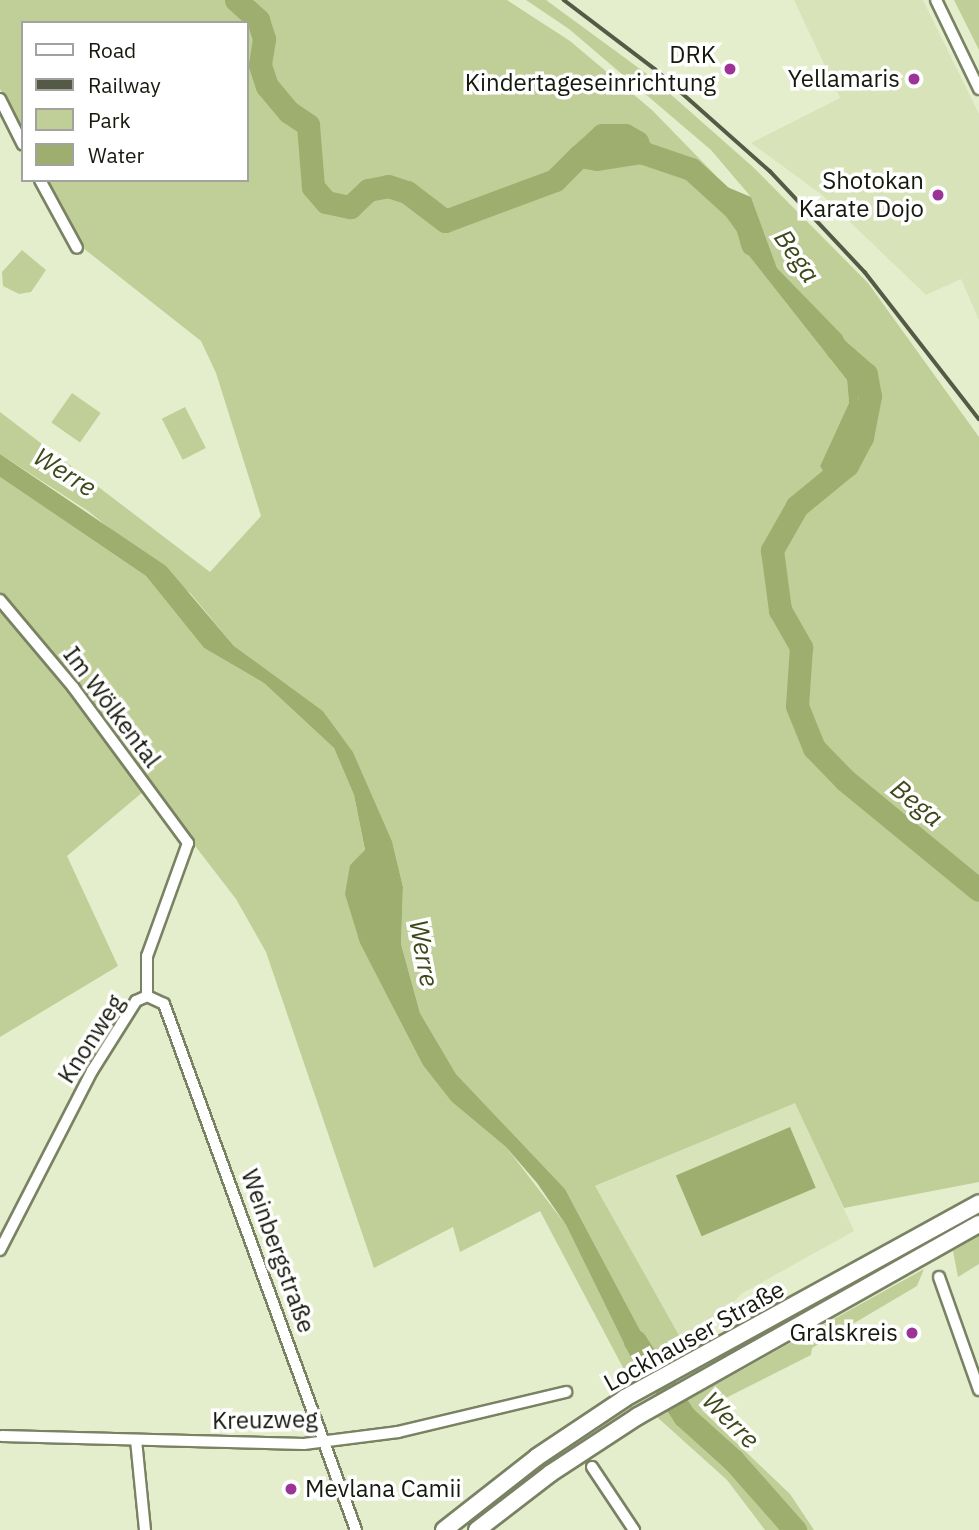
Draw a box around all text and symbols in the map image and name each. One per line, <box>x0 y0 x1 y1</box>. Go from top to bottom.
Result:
legend <box>21 21 248 182</box>
text: Road <box>88 36 136 64</box>
place label: DRK Kindertageseinrichtung <box>465 41 716 97</box>
marker: DRK Kindertageseinrichtung <box>722 61 738 77</box>
place label: Yellamaris <box>788 65 900 93</box>
text: Railway <box>88 71 161 99</box>
marker: Yellamaris <box>906 71 922 87</box>
text: Park <box>88 106 131 134</box>
text: Water <box>88 141 144 169</box>
place label: Shotokan Karate Dojo <box>799 167 924 223</box>
marker: Shotokan Karate Dojo <box>930 187 946 203</box>
water label: Bega <box>768 223 826 289</box>
water label: Werre <box>28 441 102 503</box>
street label: Im Wölkental <box>57 641 167 773</box>
water label: Bega <box>885 773 949 833</box>
water label: Werre <box>403 917 445 989</box>
street label: Knonweg <box>52 989 130 1089</box>
street label: Weinbergstraße <box>235 1165 321 1337</box>
street label: Lockhauser Straße <box>599 1274 789 1398</box>
place label: Gralskreis <box>789 1319 898 1347</box>
marker: Gralskreis <box>904 1325 920 1341</box>
water label: Werre <box>696 1385 766 1455</box>
street label: Kreuzweg <box>212 1405 318 1435</box>
place label: Mevlana Camii <box>305 1475 461 1503</box>
marker: Mevlana Camii <box>283 1481 299 1497</box>

